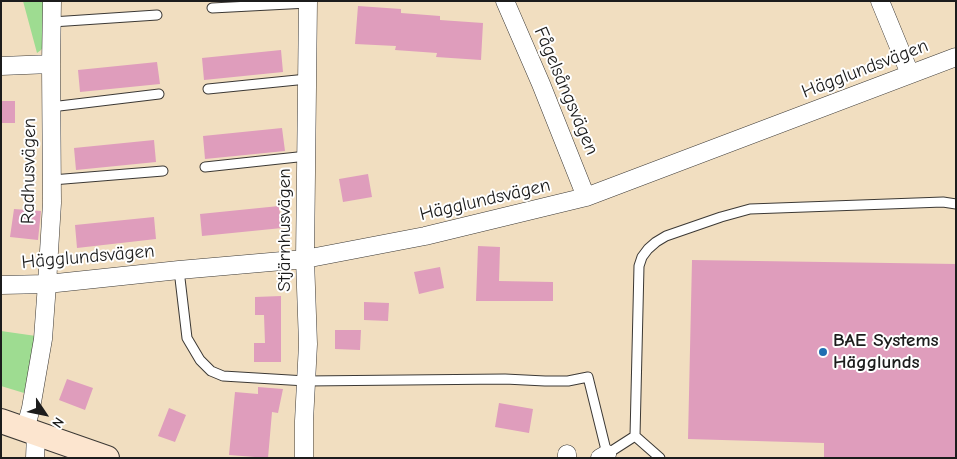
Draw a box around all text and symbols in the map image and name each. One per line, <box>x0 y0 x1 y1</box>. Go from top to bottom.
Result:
street label: Fågelsångsvägen <box>529 23 603 159</box>
street label: Hägglundsvägen <box>799 34 931 104</box>
street label: Radhusvägen <box>17 118 41 224</box>
street label: Stjärnhusvägen <box>274 168 296 292</box>
street label: Hägglundsvägen <box>417 174 553 226</box>
street label: Hägglundsvägen <box>21 240 155 274</box>
place label: BAE Systems Hägglunds <box>833 330 939 374</box>
marker: BAE Systems Hägglunds <box>817 346 829 358</box>
north arrow <box>20 389 70 439</box>
text: N <box>48 414 67 431</box>

